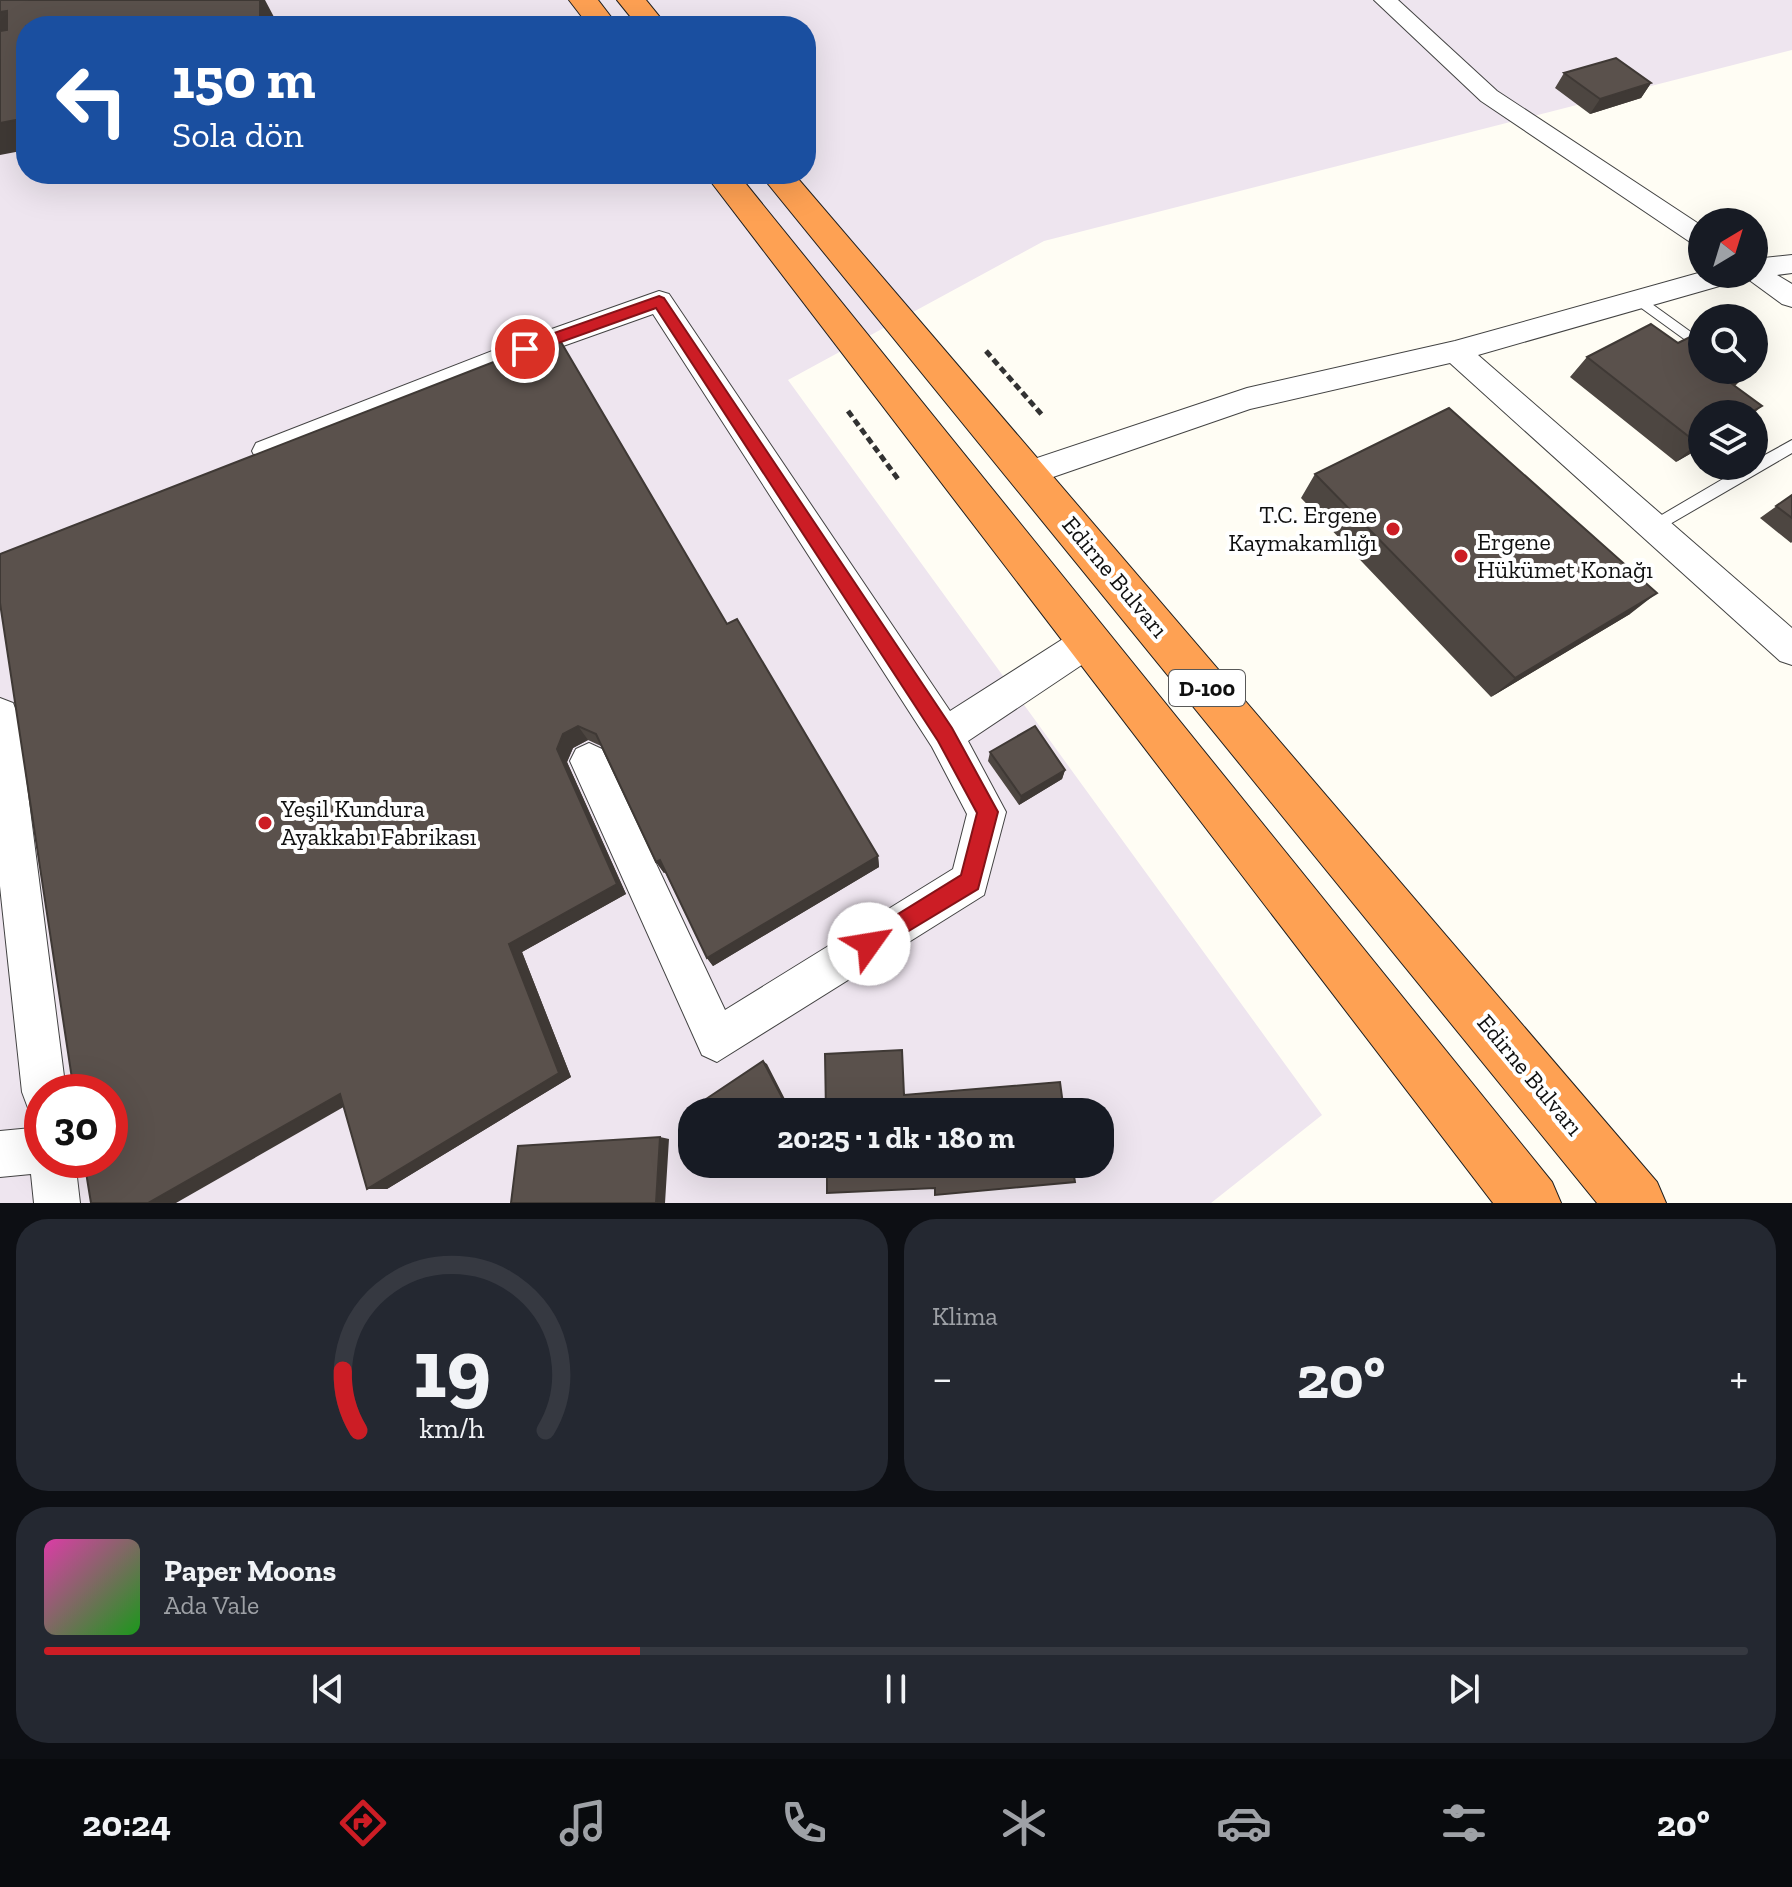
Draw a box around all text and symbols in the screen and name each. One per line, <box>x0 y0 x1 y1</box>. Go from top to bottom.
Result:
text: 150 m <box>172 45 316 112</box>
icon: left <box>40 48 144 152</box>
text: Sola dön <box>172 113 304 156</box>
north arrow <box>1688 208 1768 288</box>
map controls <box>1688 208 1768 480</box>
button: search <box>1688 304 1768 384</box>
pin <box>491 315 559 383</box>
icon: arrive <box>503 327 547 371</box>
button: layers <box>1688 400 1768 480</box>
place label: T.C. Ergene Kaymakamlığı <box>1228 500 1377 557</box>
street label: Edirne Bulvarı <box>1056 510 1175 643</box>
marker: T.C. Ergene Kaymakamlığı <box>1384 520 1402 538</box>
place label: Ergene Hükümet Konağı <box>1477 527 1653 584</box>
marker: Ergene Hükümet Konağı <box>1452 547 1470 565</box>
road number: D-100 <box>1169 670 1245 706</box>
place label: Yeşil Kundura Ayakkabı Fabrikası <box>280 794 477 851</box>
marker: Yeşil Kundura Ayakkabı Fabrikası <box>256 814 274 832</box>
position arrow <box>827 902 911 986</box>
street label: Edirne Bulvarı <box>1471 1008 1590 1141</box>
speed limit sign: 30 <box>24 1074 128 1178</box>
text: 20:25 · 1 dk · 180 m <box>777 1120 1015 1156</box>
text: Klima <box>932 1300 998 1332</box>
text: 19 <box>413 1318 491 1418</box>
text: 20° <box>1297 1341 1385 1413</box>
text: − <box>932 1351 953 1404</box>
text: + <box>1729 1351 1748 1404</box>
text: km/h <box>419 1411 485 1445</box>
text: Paper Moons <box>164 1553 336 1589</box>
text: Ada Vale <box>164 1589 259 1621</box>
icon: previous <box>306 1667 350 1711</box>
icon: pause <box>874 1667 918 1711</box>
icon: next <box>1442 1667 1486 1711</box>
icon: directions <box>335 1795 391 1851</box>
icon: music <box>555 1795 611 1851</box>
icon: phone <box>776 1795 832 1851</box>
icon: climate <box>996 1795 1052 1851</box>
icon: car <box>1216 1795 1272 1851</box>
icon: filters <box>1436 1795 1492 1851</box>
text: 20:24 <box>82 1802 171 1845</box>
text: 20° <box>1657 1802 1710 1845</box>

